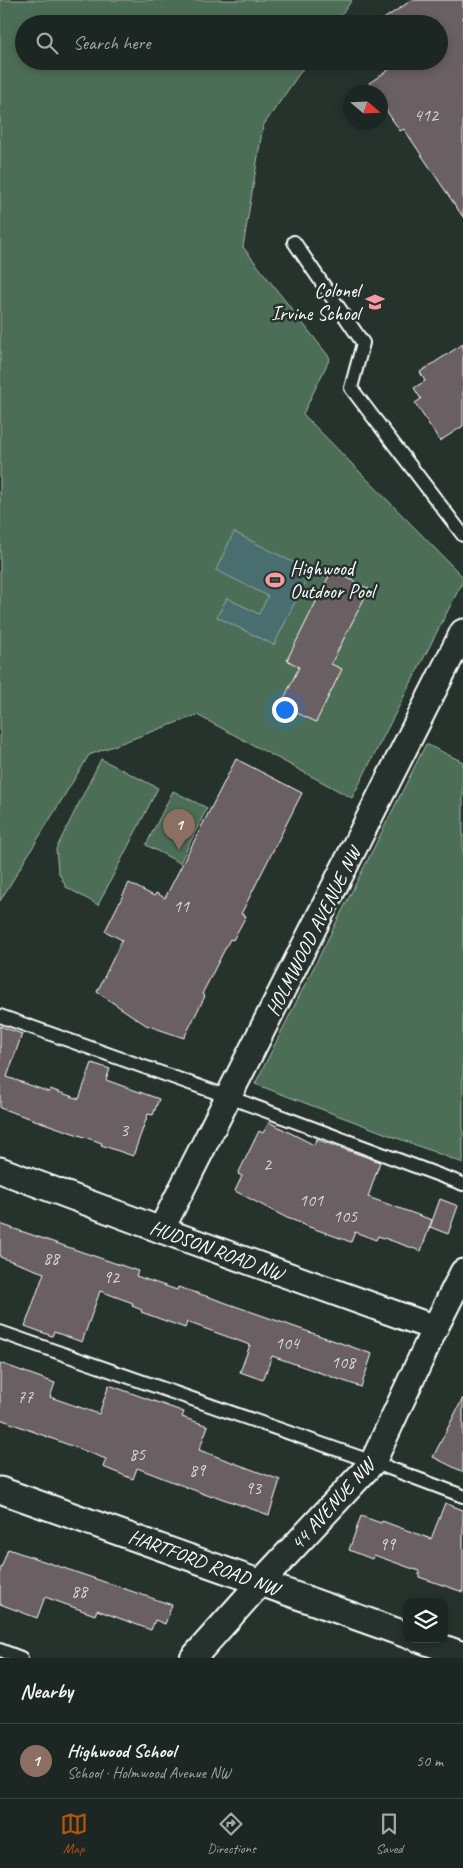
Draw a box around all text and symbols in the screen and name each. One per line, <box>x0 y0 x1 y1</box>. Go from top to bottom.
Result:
search box <box>15 15 448 70</box>
icon: search <box>33 29 61 57</box>
text: Search here <box>73 31 150 55</box>
north arrow <box>343 85 388 130</box>
house number: 412 <box>414 104 440 126</box>
place label: Colonel Irvine School <box>271 278 364 326</box>
school or university icon: Colonel Irvine School <box>364 291 386 313</box>
place label: Highwood Outdoor Pool <box>290 556 378 604</box>
sports icon: Highwood Outdoor Pool <box>264 569 286 591</box>
your location <box>272 697 298 723</box>
pin: 1 <box>163 809 195 850</box>
street label: HOLMWOOD AVENUE NW <box>260 840 368 1020</box>
house number: 11 <box>173 895 190 917</box>
house number: 3 <box>120 1119 130 1141</box>
house number: 2 <box>263 1153 273 1175</box>
house number: 101 <box>299 1189 324 1211</box>
house number: 105 <box>333 1205 358 1227</box>
street label: HUDSON ROAD NW <box>147 1215 290 1287</box>
house number: 88 <box>43 1247 61 1269</box>
house number: 92 <box>103 1266 121 1288</box>
house number: 104 <box>275 1332 301 1354</box>
house number: 108 <box>331 1351 357 1373</box>
house number: 77 <box>17 1386 34 1408</box>
house number: 85 <box>129 1443 146 1465</box>
street label: 44 AVENUE NW <box>285 1451 382 1555</box>
house number: 89 <box>189 1459 207 1481</box>
house number: 93 <box>245 1477 263 1499</box>
street label: HARTFORD ROAD NW <box>125 1524 286 1602</box>
house number: 99 <box>379 1533 397 1555</box>
house number: 88 <box>71 1580 89 1602</box>
map controls <box>403 1598 448 1643</box>
button: layers <box>403 1598 448 1643</box>
text: Nearby <box>20 1678 73 1704</box>
text: Highwood School <box>67 1739 176 1763</box>
text: 1 <box>32 1751 40 1771</box>
text: 50 m <box>416 1751 443 1771</box>
text: School · Holmwood Avenue NW <box>67 1763 231 1783</box>
tab: Map <box>60 1810 88 1857</box>
tab: Directions <box>207 1810 256 1857</box>
tab: Saved <box>375 1810 403 1857</box>

